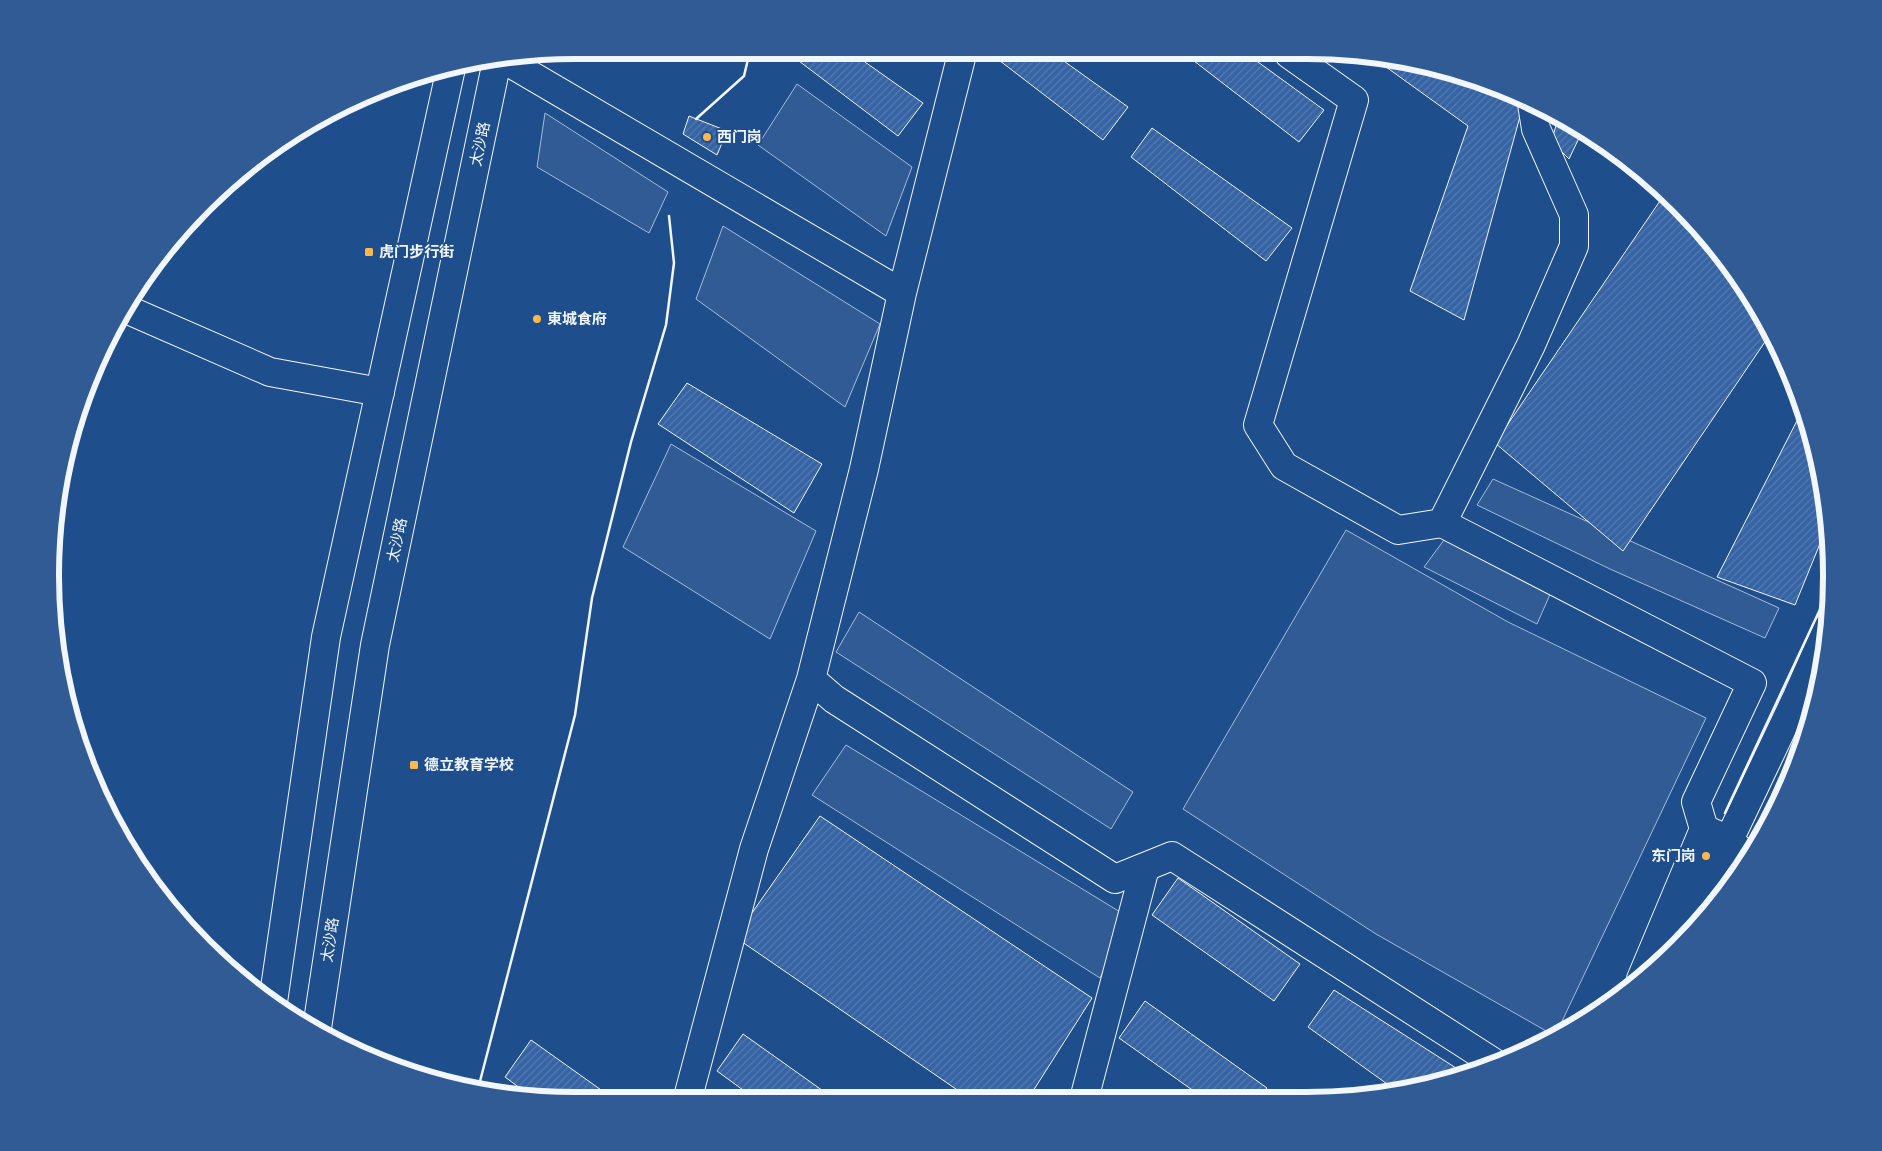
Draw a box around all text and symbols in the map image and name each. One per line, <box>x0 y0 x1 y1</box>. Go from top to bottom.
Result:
street label: 太沙路 <box>466 120 494 168</box>
place label: 西门岗 <box>717 127 762 147</box>
marker: 西门岗 <box>701 131 713 143</box>
place label: 虎门步行街 <box>379 242 454 262</box>
marker: 虎门步行街 <box>363 246 375 258</box>
place label: 東城食府 <box>547 309 607 329</box>
marker: 東城食府 <box>531 313 543 325</box>
street label: 太沙路 <box>383 516 411 564</box>
place label: 德立教育学校 <box>424 755 514 775</box>
marker: 德立教育学校 <box>408 759 420 771</box>
place label: 东门岗 <box>1651 846 1696 866</box>
marker: 东门岗 <box>1700 850 1712 862</box>
street label: 太沙路 <box>317 916 343 964</box>

